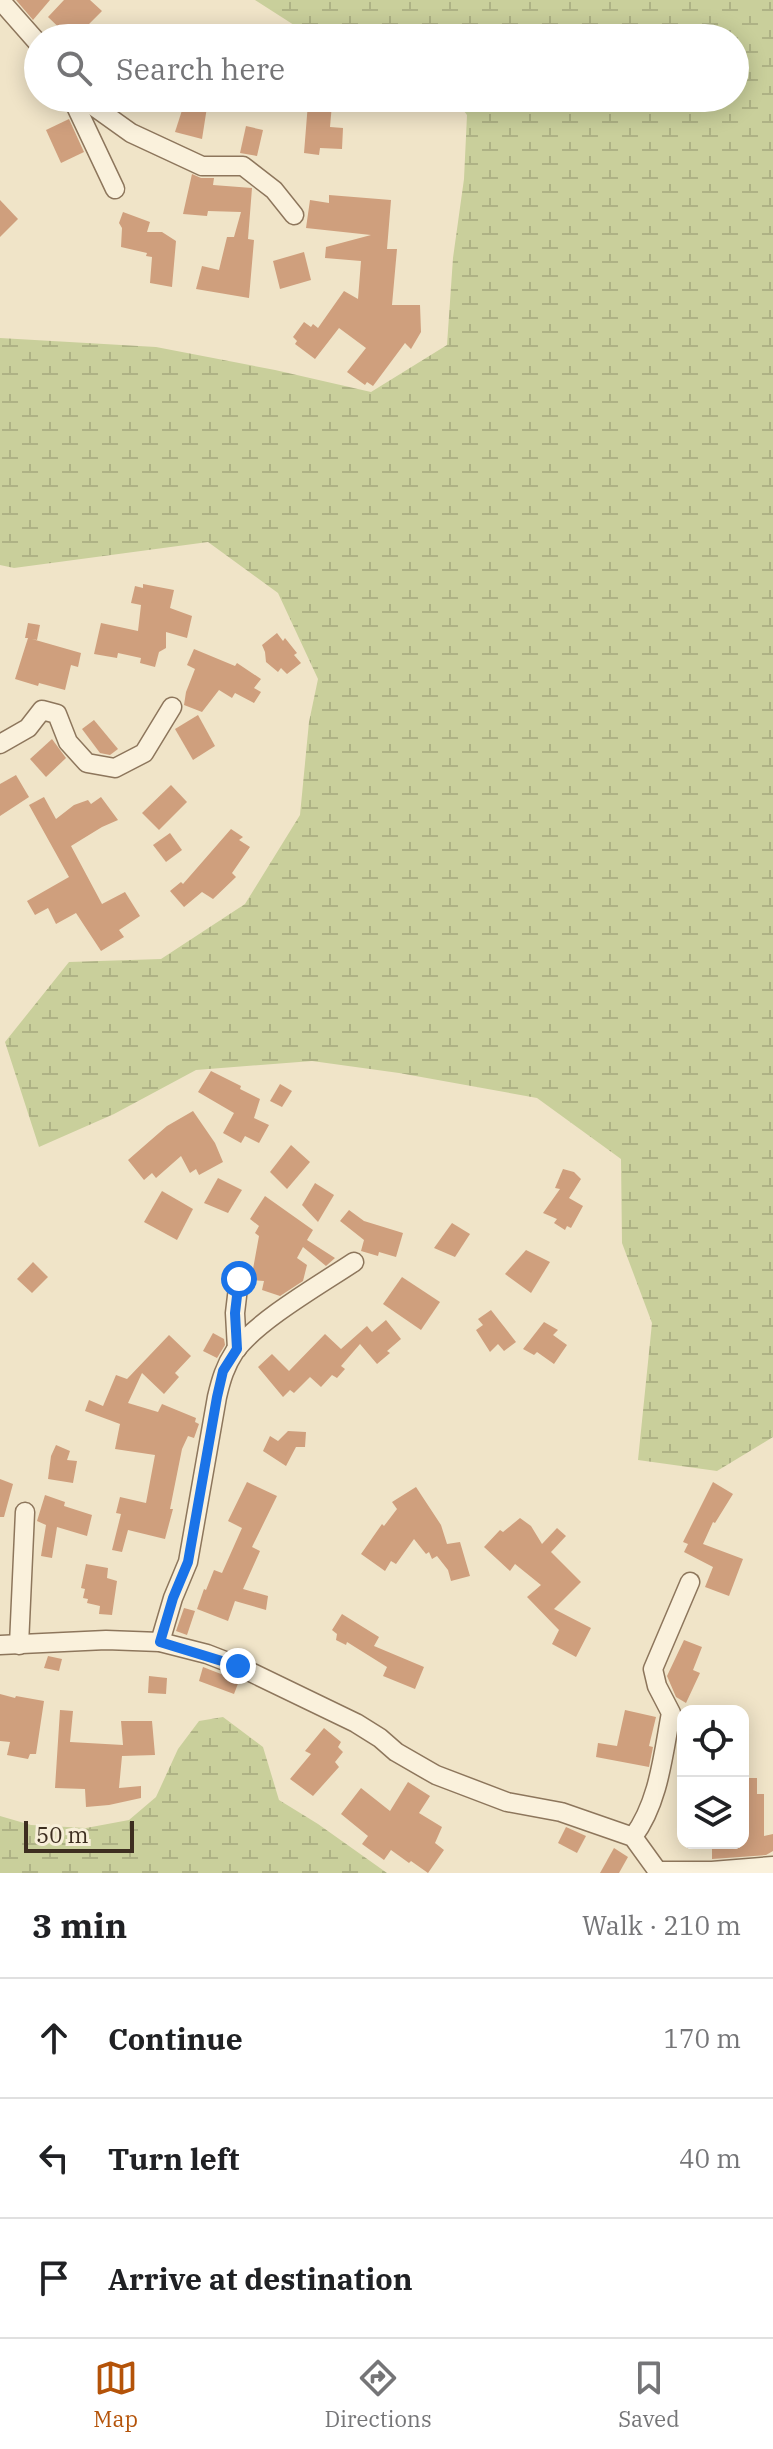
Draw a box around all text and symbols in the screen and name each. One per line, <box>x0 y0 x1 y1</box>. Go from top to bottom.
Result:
search box <box>24 24 749 112</box>
icon: search <box>52 46 96 90</box>
text: Search here <box>116 49 285 88</box>
route start <box>221 1261 257 1297</box>
route end <box>220 1648 256 1684</box>
map controls <box>677 1705 749 1849</box>
button: locate <box>677 1705 749 1777</box>
button: layers <box>677 1777 749 1849</box>
scale bar <box>24 1817 134 1853</box>
text: 50 m <box>36 1820 88 1849</box>
text: 3 min <box>32 1903 127 1947</box>
text: Walk · 210 m <box>582 1908 741 1942</box>
icon: ahead <box>32 2016 76 2060</box>
text: Continue <box>108 2019 243 2058</box>
text: 170 m <box>663 2021 741 2055</box>
icon: left <box>32 2136 76 2180</box>
text: Turn left <box>108 2139 240 2178</box>
text: 40 m <box>679 2141 741 2175</box>
icon: arrive <box>32 2256 76 2300</box>
text: Arrive at destination <box>108 2259 413 2298</box>
tab: Map <box>93 2356 138 2433</box>
tab: Directions <box>324 2356 432 2433</box>
tab: Saved <box>618 2356 680 2433</box>

